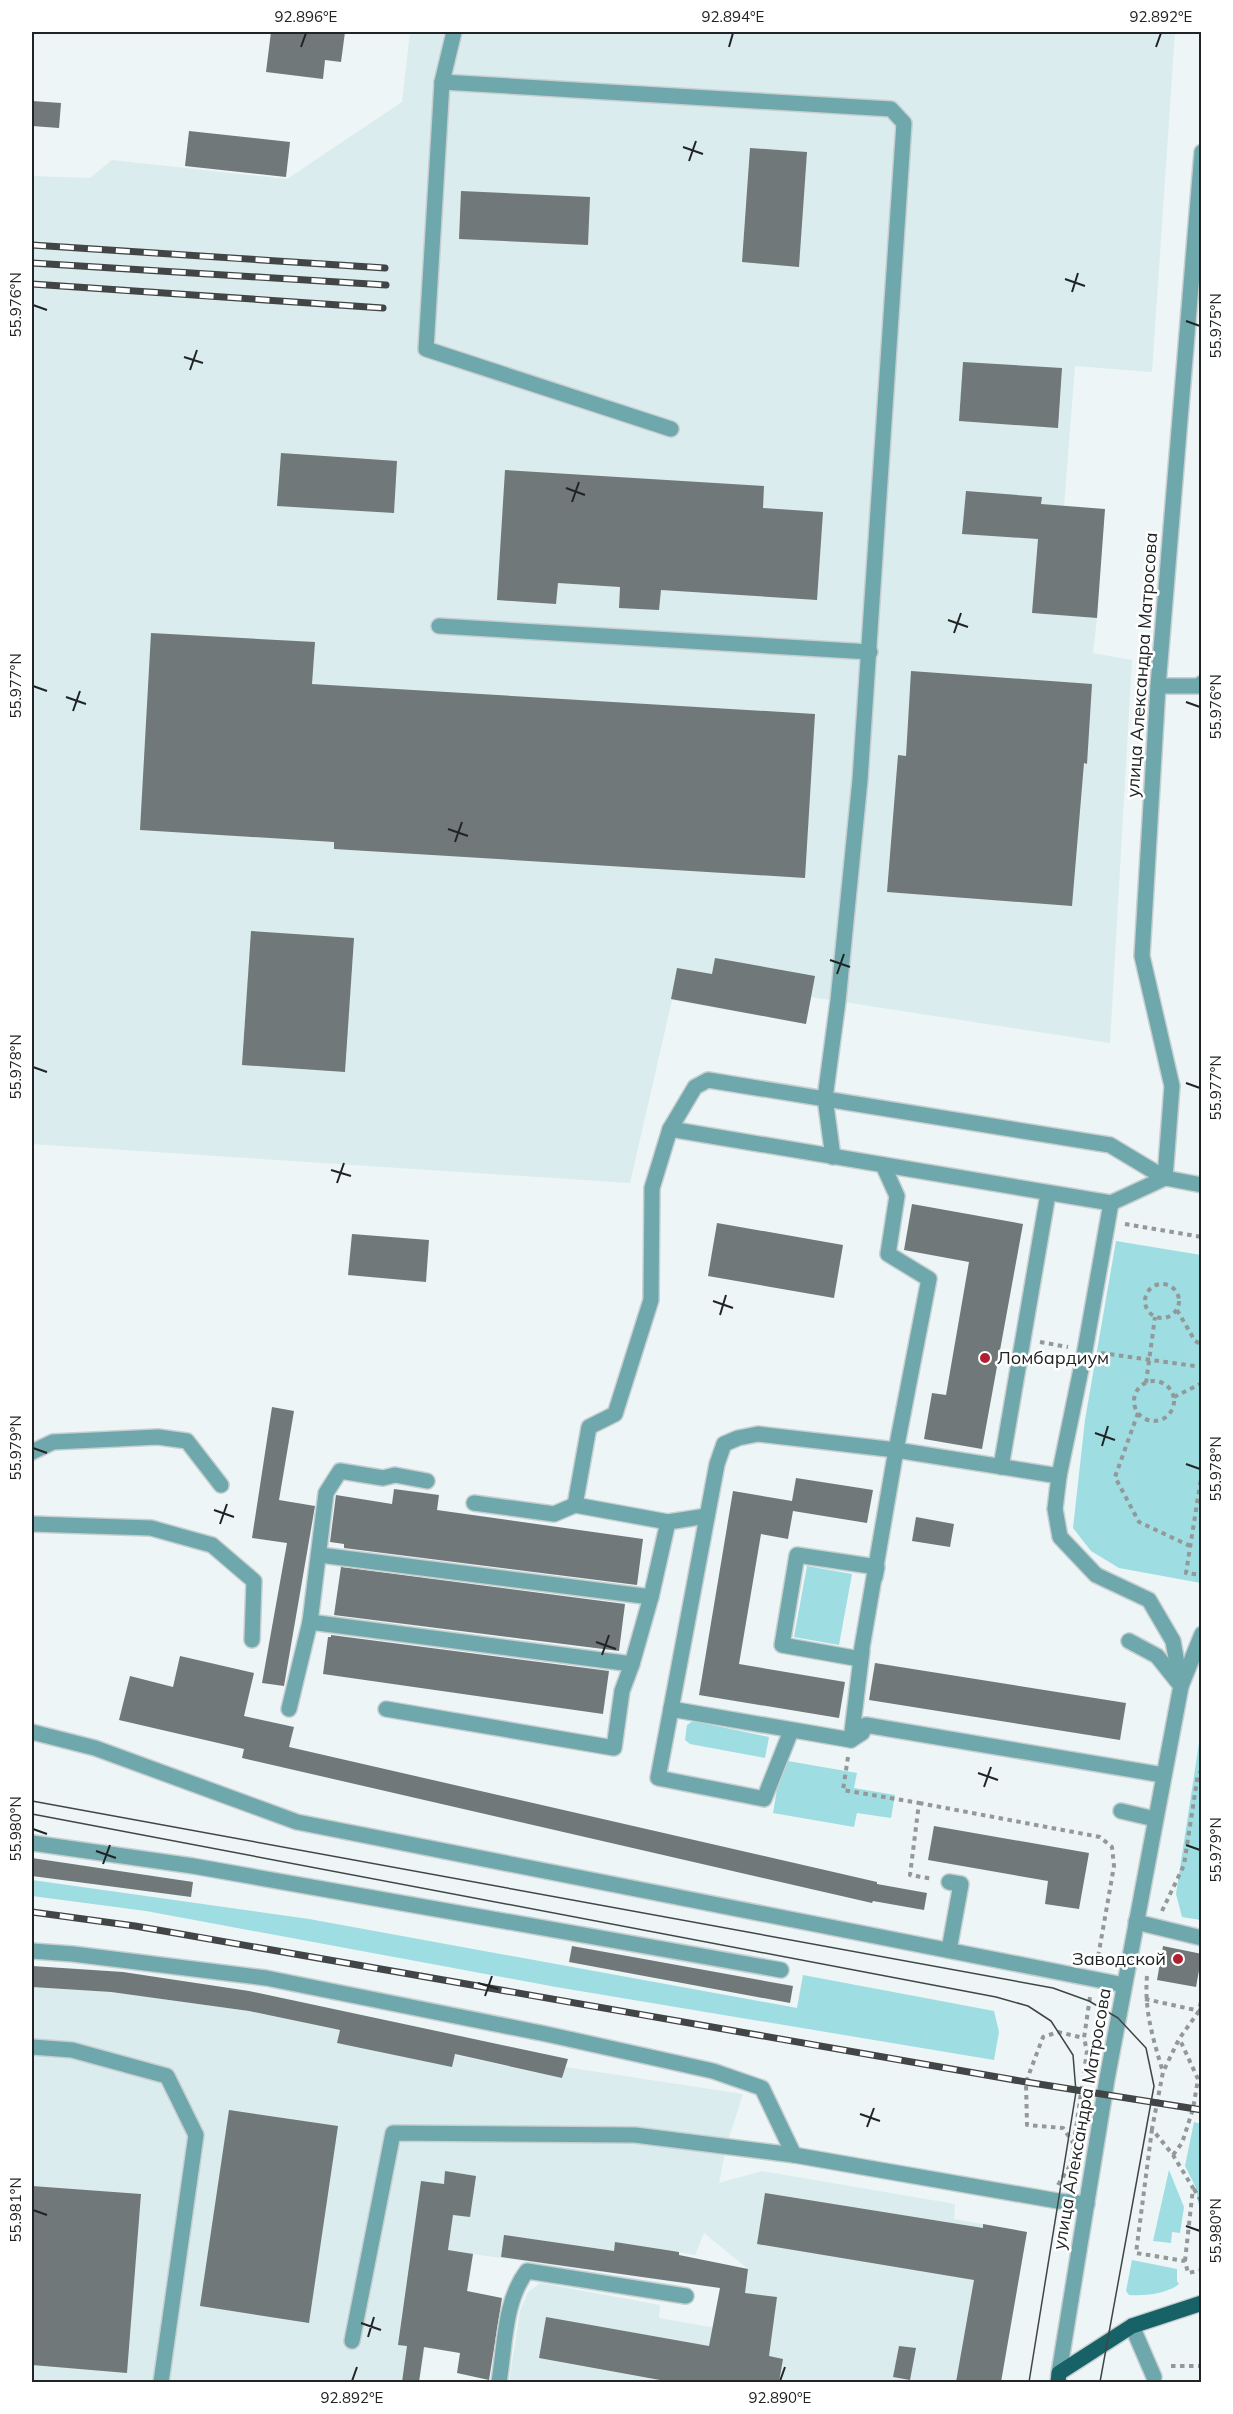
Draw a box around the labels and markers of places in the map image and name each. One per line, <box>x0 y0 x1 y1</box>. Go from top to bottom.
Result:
place label: Ломбардиум <box>997 1346 1109 1369</box>
marker: Ломбардиум <box>978 1351 992 1365</box>
place label: Заводской <box>1072 1947 1166 1970</box>
marker: Заводской <box>1171 1952 1185 1966</box>

